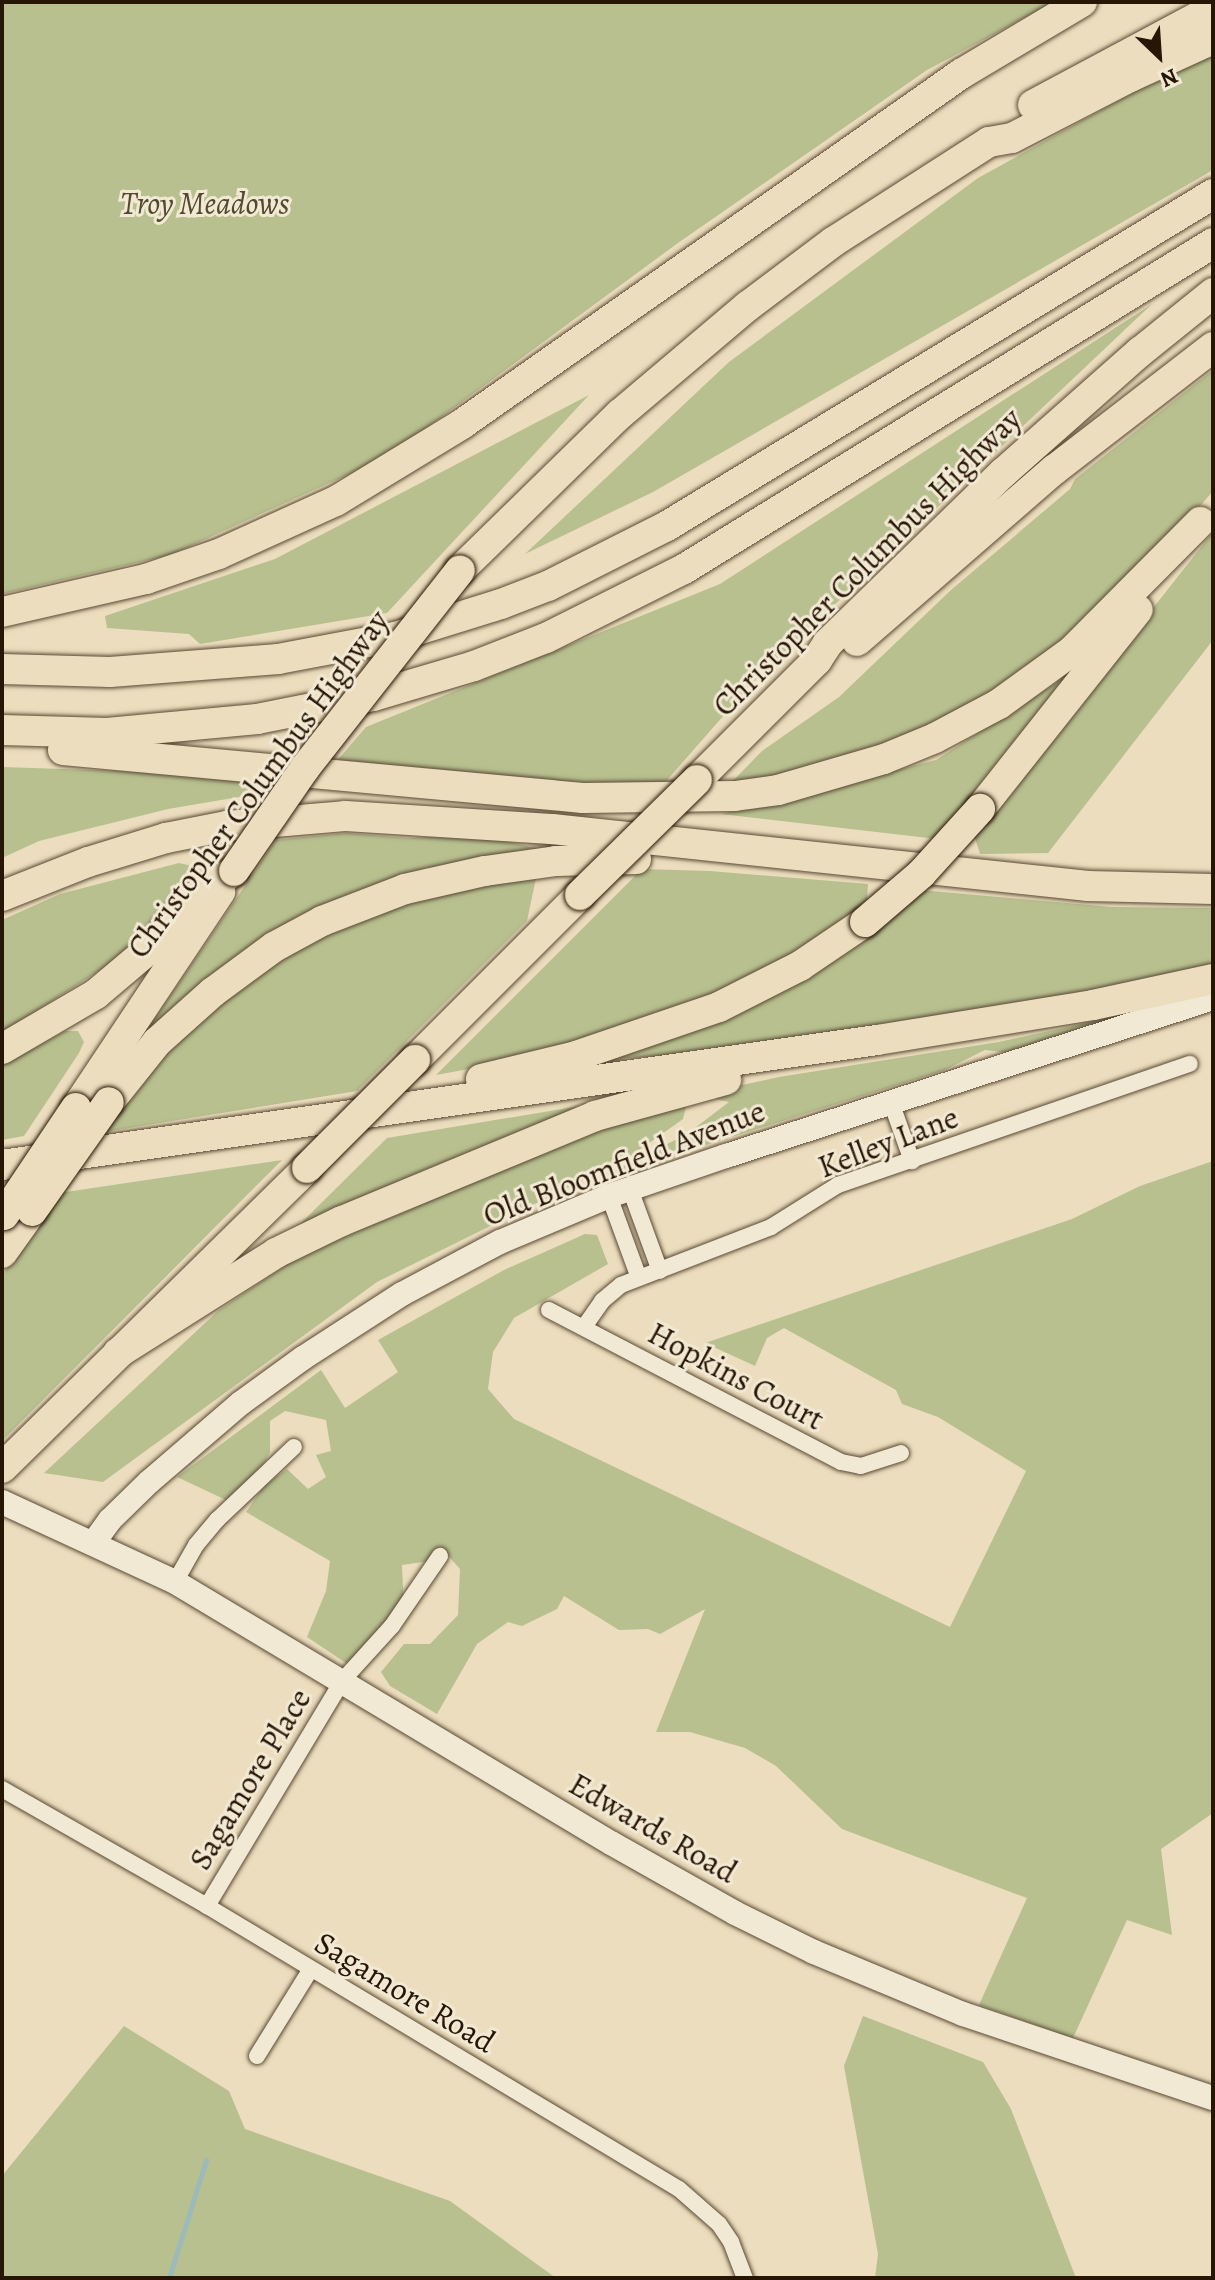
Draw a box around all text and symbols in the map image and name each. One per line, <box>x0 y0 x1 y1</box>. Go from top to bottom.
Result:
north arrow <box>1119 16 1199 96</box>
text: N <box>1156 61 1183 95</box>
park label: Troy Meadows <box>121 184 289 222</box>
street label: Christopher Columbus Highway <box>705 400 1029 724</box>
street label: Christopher Columbus Highway <box>119 603 397 965</box>
street label: Old Bloomfield Avenue <box>478 1092 770 1234</box>
street label: Kelley Lane <box>812 1098 964 1186</box>
street label: Hopkins Court <box>642 1314 830 1438</box>
street label: Sagamore Place <box>181 1681 319 1877</box>
street label: Edwards Road <box>562 1765 744 1891</box>
street label: Sagamore Road <box>308 1923 502 2061</box>

